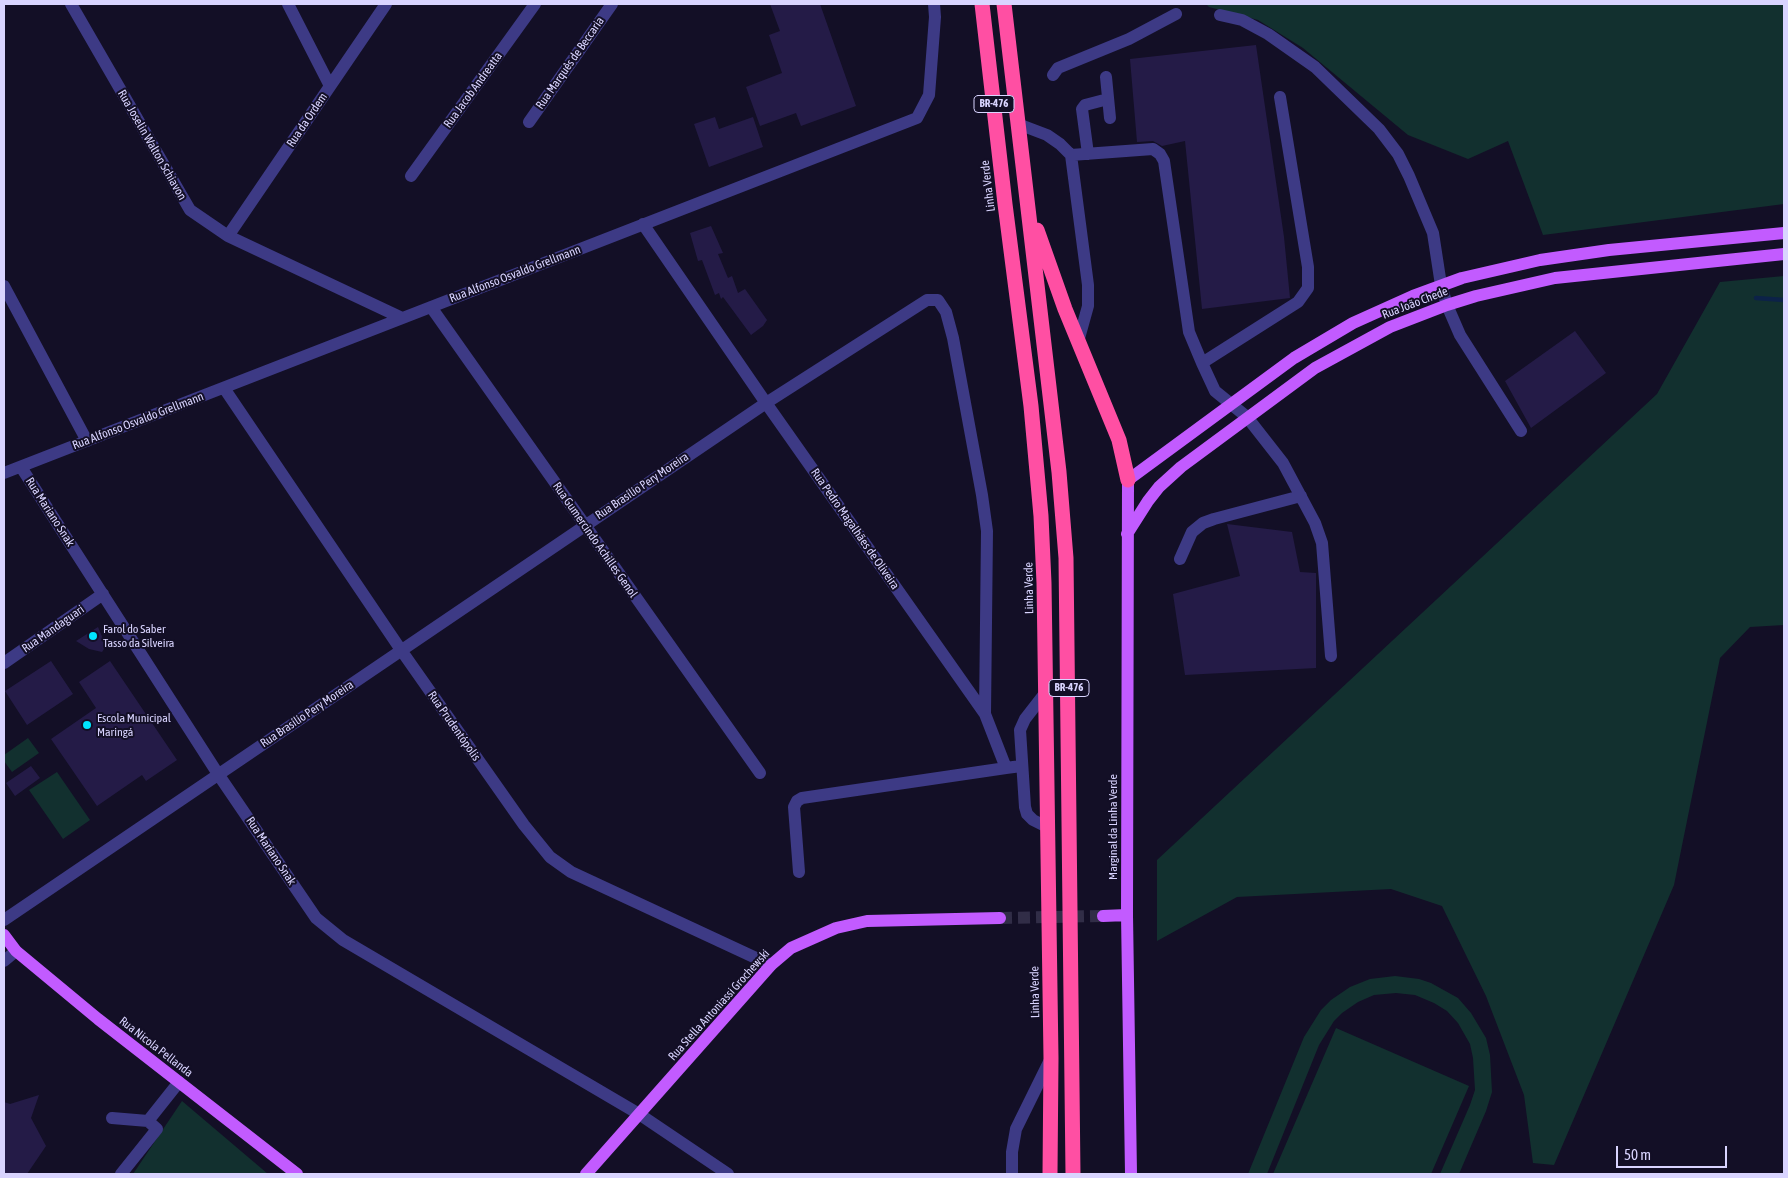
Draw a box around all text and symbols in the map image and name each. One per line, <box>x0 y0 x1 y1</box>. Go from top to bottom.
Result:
street label: Rua Marquês de Beccaria <box>533 14 607 112</box>
street label: Rua Jacob Andreatta <box>441 49 505 131</box>
street label: Rua Joselin Walton Schiavon <box>115 87 189 203</box>
street label: Rua da Ordem <box>284 90 330 150</box>
road number: BR-476 <box>974 96 1014 112</box>
street label: Linha Verde <box>978 159 998 213</box>
street label: Rua Alfonso Osvaldo Grellmann <box>447 242 583 306</box>
street label: Rua João Chede <box>1380 284 1450 322</box>
street label: Rua Alfonso Osvaldo Grellmann <box>70 389 206 453</box>
street label: Rua Brasílio Pery Moreira <box>593 449 691 523</box>
street label: Rua Pedro Magalhães de Oliveira <box>808 466 902 592</box>
street label: Rua Mariano Snak <box>22 475 78 549</box>
street label: Rua Gumercindo Achilles Genol <box>550 479 640 601</box>
street label: Linha Verde <box>1021 562 1037 614</box>
street label: Rua Mandaguari <box>19 602 87 656</box>
place label: Farol do Saber Tasso da Silveira <box>103 622 174 650</box>
marker: Farol do Saber Tasso da Silveira <box>87 630 99 642</box>
street label: Rua Brasílio Pery Moreira <box>258 677 356 751</box>
road number: BR-476 <box>1049 680 1089 696</box>
street label: Rua Prudentópolis <box>425 688 483 764</box>
place label: Escola Municipal Maringá <box>97 711 171 739</box>
marker: Escola Municipal Maringá <box>81 719 93 731</box>
street label: Marginal da Linha Verde <box>1106 774 1120 880</box>
street label: Rua Mariano Snak <box>243 814 299 888</box>
street label: Rua Stella Antoniassi Grochewski <box>665 947 773 1063</box>
street label: Linha Verde <box>1027 966 1043 1018</box>
street label: Rua Nicola Pellanda <box>116 1014 196 1080</box>
scale bar <box>1618 1136 1729 1168</box>
text: 50 m <box>1624 1146 1651 1163</box>

